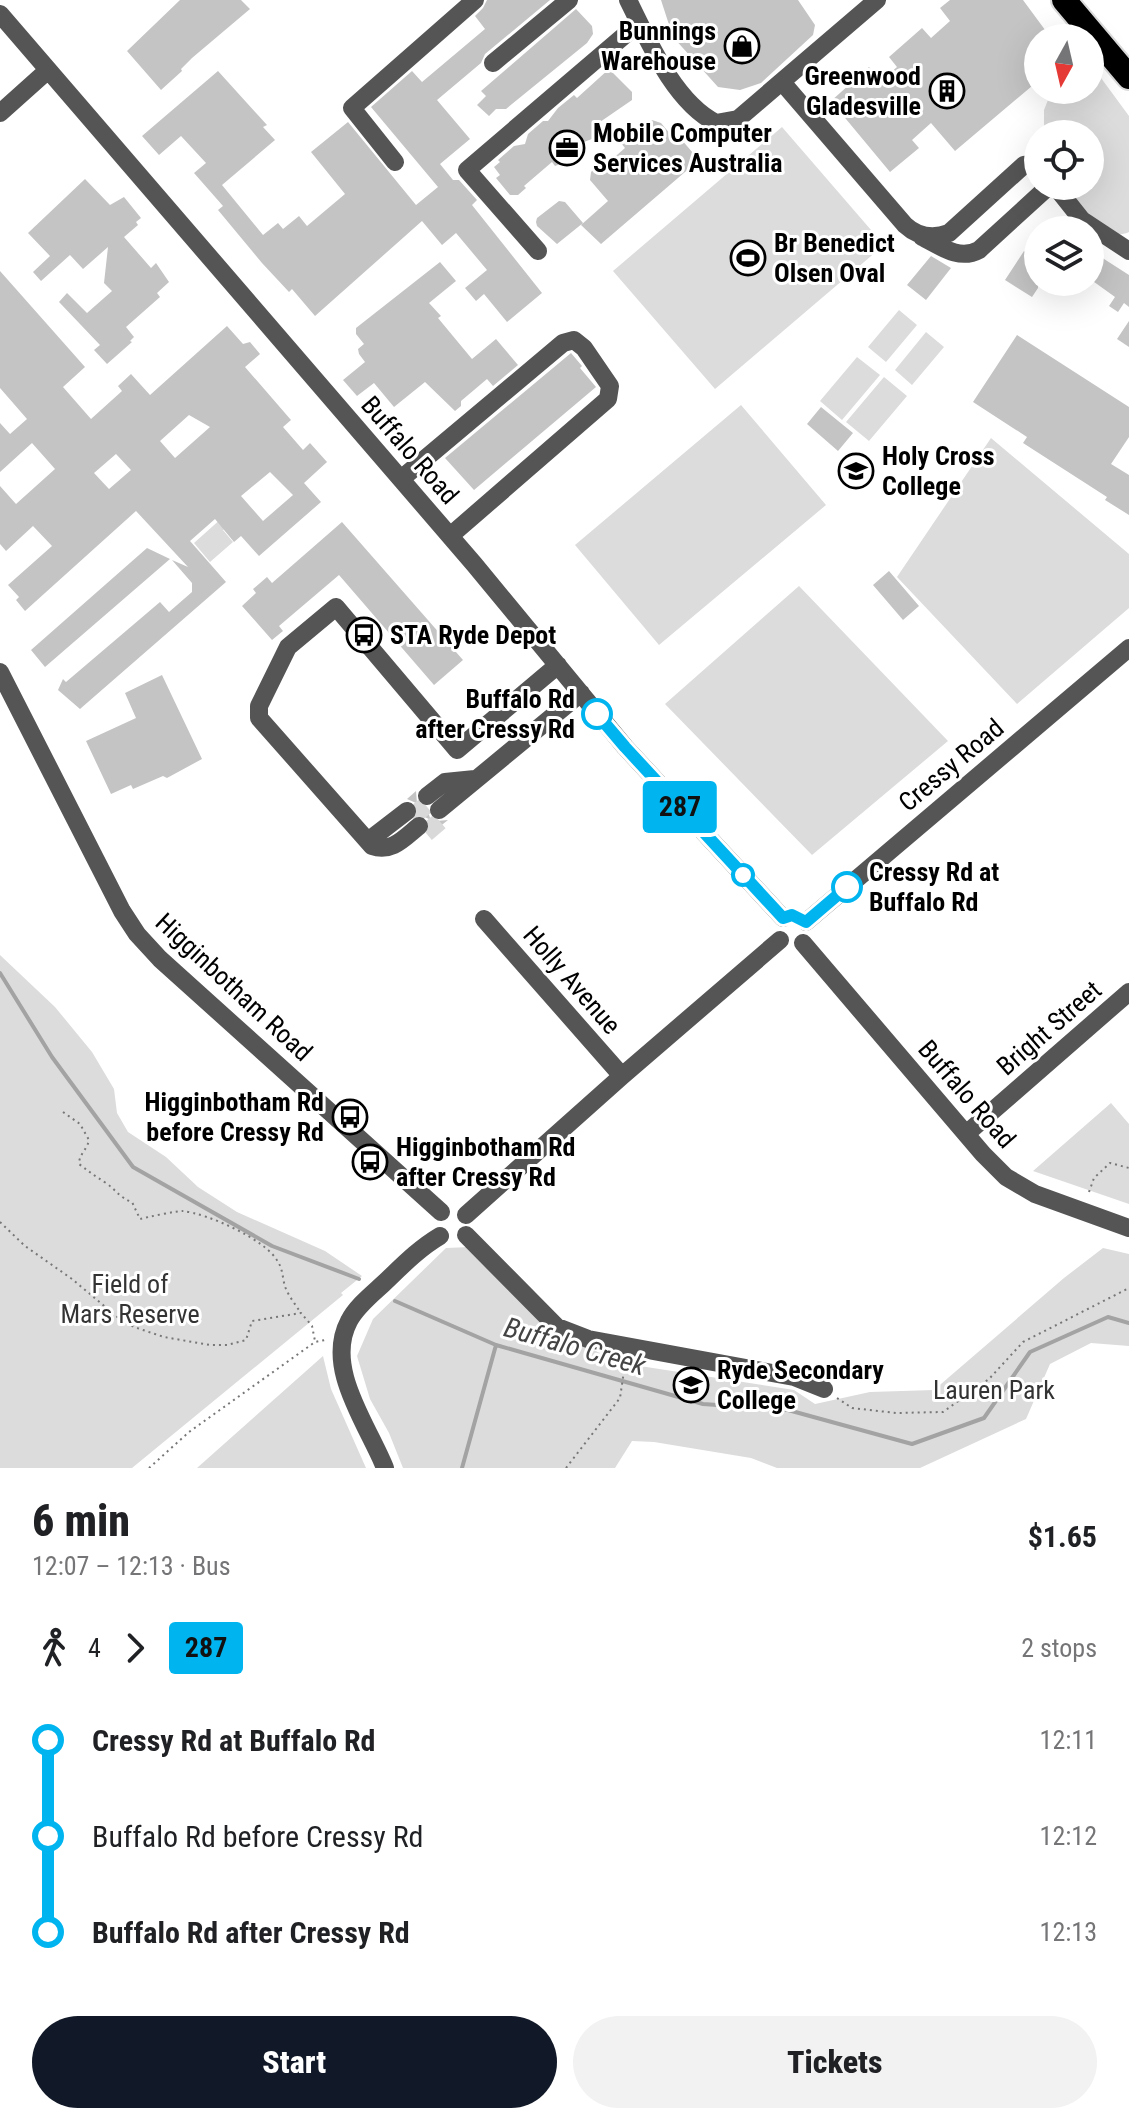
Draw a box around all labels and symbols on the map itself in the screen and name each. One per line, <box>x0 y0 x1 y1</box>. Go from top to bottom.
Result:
place label: Bunnings Warehouse <box>601 16 716 76</box>
north arrow <box>1024 24 1104 104</box>
shop icon: Bunnings Warehouse <box>723 27 761 65</box>
place label: Greenwood Gladesville <box>805 61 921 121</box>
building icon: Greenwood Gladesville <box>928 72 966 110</box>
place label: Mobile Computer Services Australia <box>593 118 783 178</box>
office icon: Mobile Computer Services Australia <box>548 129 586 167</box>
place label: Br Benedict Olsen Oval <box>774 228 895 288</box>
sports icon: Br Benedict Olsen Oval <box>729 239 767 277</box>
street label: Buffalo Road <box>355 390 465 510</box>
place label: Holy Cross College <box>882 441 995 501</box>
school or university icon: Holy Cross College <box>837 452 875 490</box>
bus stop icon: STA Ryde Depot <box>345 616 383 654</box>
place label: STA Ryde Depot <box>390 620 556 650</box>
place label: Buffalo Rd after Cressy Rd <box>415 684 575 744</box>
marker: Buffalo Rd after Cressy Rd <box>582 699 612 729</box>
street label: Cressy Road <box>893 713 1009 817</box>
line badge: 287 <box>634 781 726 833</box>
place label: Cressy Rd at Buffalo Rd <box>869 857 999 917</box>
unlabelled marker <box>732 864 754 886</box>
marker: Cressy Rd at Buffalo Rd <box>832 872 862 902</box>
street label: Higginbotham Road <box>150 907 318 1067</box>
street label: Holly Avenue <box>517 920 627 1040</box>
street label: Bright Street <box>991 975 1107 1081</box>
street label: Buffalo Road <box>912 1034 1022 1154</box>
place label: Higginbotham Rd before Cressy Rd <box>145 1087 324 1147</box>
bus stop icon: Higginbotham Rd before Cressy Rd <box>331 1098 369 1136</box>
place label: Higginbotham Rd after Cressy Rd <box>396 1132 575 1192</box>
bus stop icon: Higginbotham Rd after Cressy Rd <box>351 1143 389 1181</box>
park label: Field of Mars Reserve <box>60 1269 200 1329</box>
water label: Buffalo Creek <box>500 1311 650 1383</box>
place label: Ryde Secondary College <box>717 1355 884 1415</box>
school or university icon: Ryde Secondary College <box>672 1366 710 1404</box>
park label: Lauren Park <box>933 1375 1055 1405</box>

